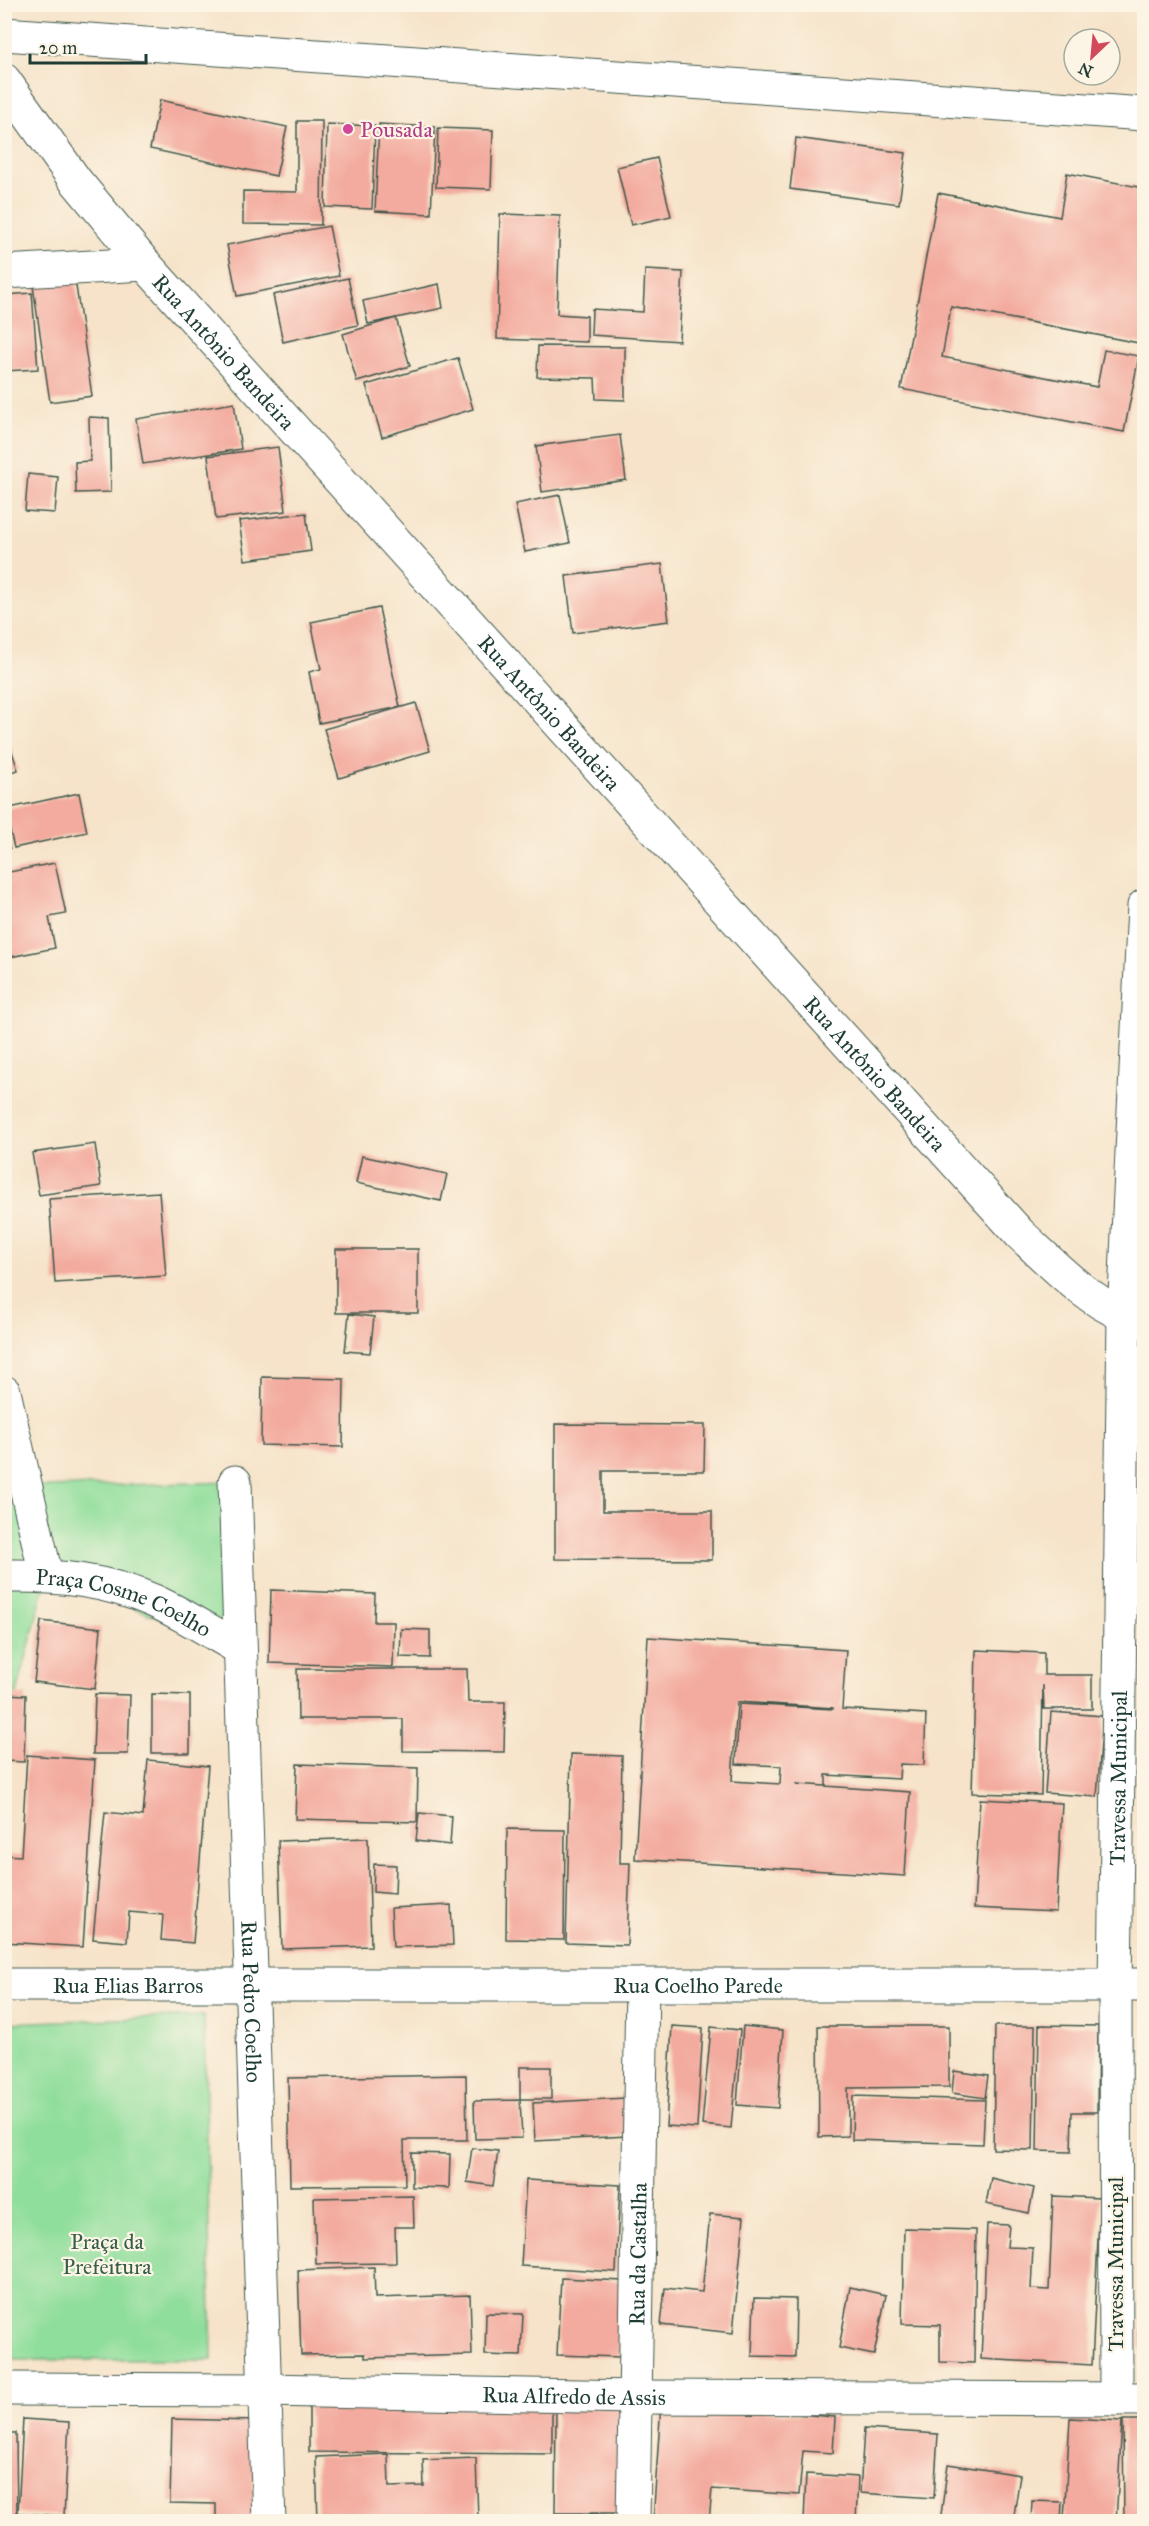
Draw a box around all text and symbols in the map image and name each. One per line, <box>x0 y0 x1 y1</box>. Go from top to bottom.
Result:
scale bar <box>30 27 146 65</box>
north arrow <box>1062 27 1122 87</box>
text: 20 m <box>39 37 77 59</box>
text: N <box>1075 58 1096 82</box>
place label: Pousada <box>360 116 433 143</box>
marker: Pousada <box>341 122 355 136</box>
street label: Rua Antônio Bandeira <box>147 269 301 436</box>
street label: Rua Antônio Bandeira <box>472 629 627 797</box>
street label: Rua Antônio Bandeira <box>798 990 952 1158</box>
street label: Praça Cosme Coelho <box>35 1563 216 1643</box>
street label: Travessa Municipal <box>1104 1690 1133 1866</box>
street label: Rua Pedro Coelho <box>235 1920 268 2083</box>
street label: Rua Elias Barros <box>53 1972 203 1999</box>
street label: Rua Coelho Parede <box>613 1972 783 1999</box>
street label: Travessa Municipal <box>1102 2176 1129 2352</box>
street label: Rua da Castalha <box>623 2182 653 2326</box>
park label: Praça da Prefeitura <box>62 2228 152 2280</box>
street label: Rua Alfredo de Assis <box>482 2381 666 2411</box>

